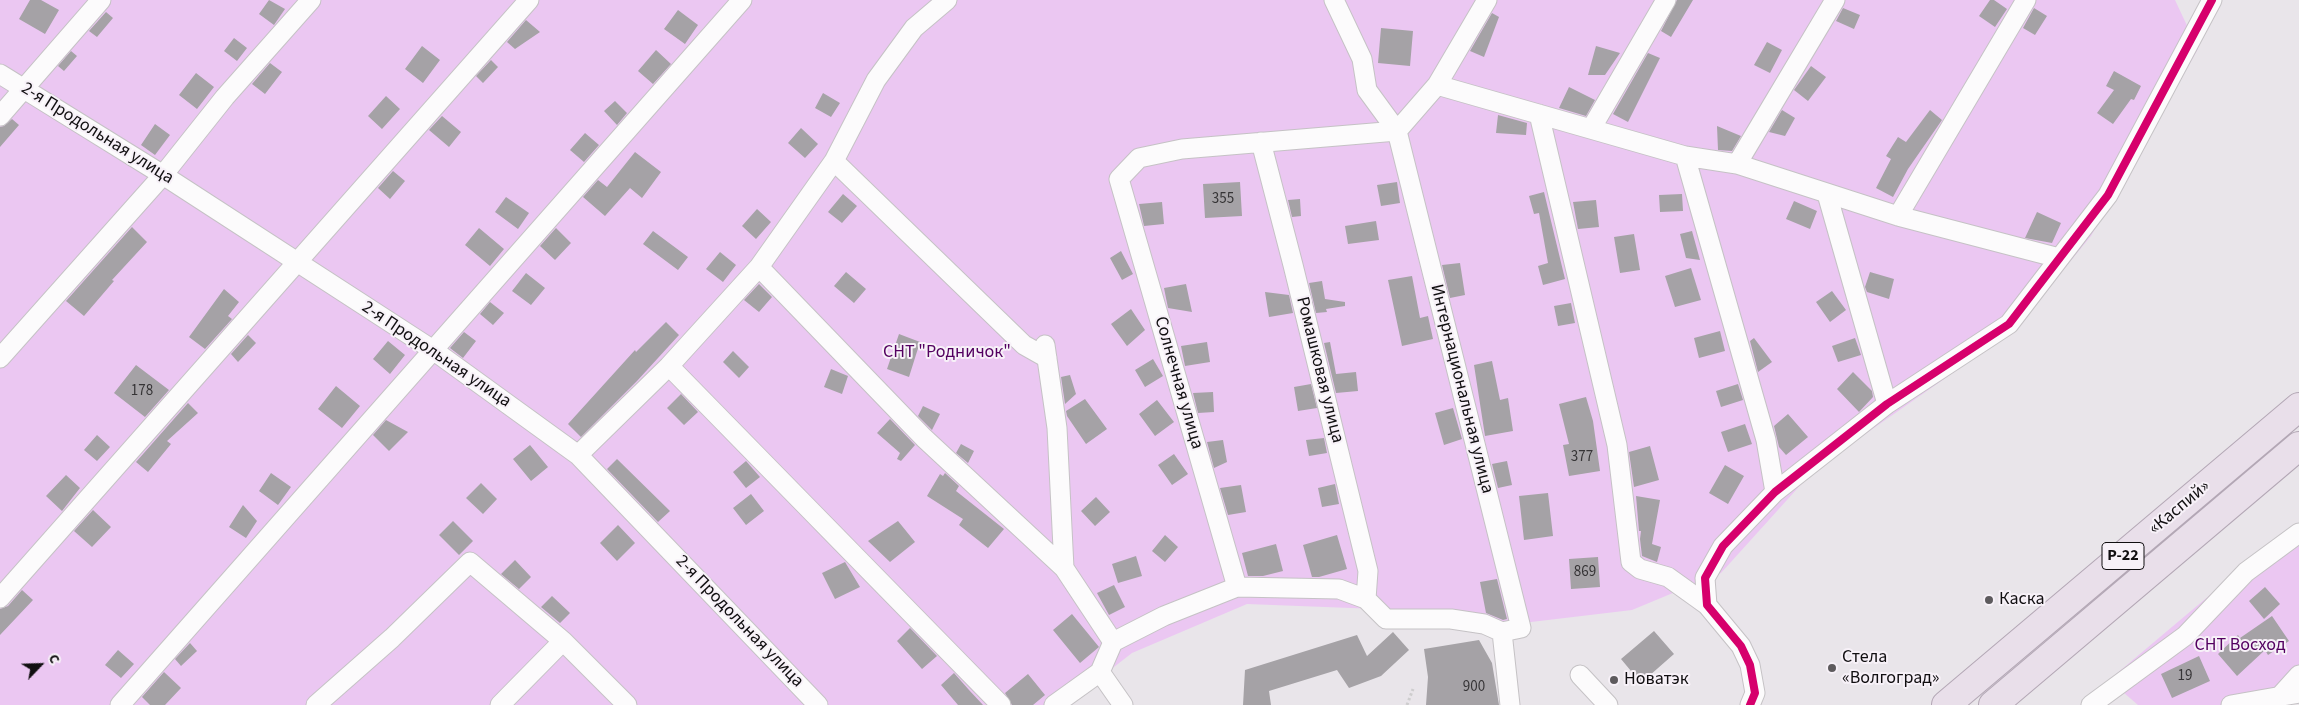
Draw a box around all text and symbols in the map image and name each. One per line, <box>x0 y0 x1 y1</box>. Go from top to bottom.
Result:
street label: 2-я Продольная улица <box>17 78 177 190</box>
house number: 355 <box>1212 191 1234 209</box>
street label: Интернациональная улица <box>1425 282 1497 496</box>
street label: Ромашковая улица <box>1290 295 1348 445</box>
street label: 2-я Продольная улица <box>357 297 515 413</box>
street label: Солнечная улица <box>1149 314 1207 452</box>
park label: СНТ "Родничок" <box>883 342 1011 364</box>
house number: 178 <box>131 383 153 401</box>
house number: 377 <box>1571 449 1593 467</box>
street label: «Каспий» <box>2145 476 2215 540</box>
road number: Р-22 <box>2102 542 2144 570</box>
street label: 2-я Продольная улица <box>670 551 808 693</box>
house number: 869 <box>1574 564 1596 582</box>
place label: Каска <box>1999 589 2045 611</box>
marker: Каска <box>1983 594 1995 606</box>
park label: СНТ Восход <box>2194 635 2286 657</box>
north arrow <box>15 640 65 690</box>
place label: Стела «Волгоград» <box>1842 647 1940 690</box>
text: С <box>43 651 64 667</box>
marker: Стела «Волгоград» <box>1826 662 1838 674</box>
house number: 19 <box>2178 668 2192 686</box>
place label: Новатэк <box>1624 669 1689 691</box>
marker: Новатэк <box>1608 674 1620 686</box>
house number: 900 <box>1463 679 1485 697</box>

